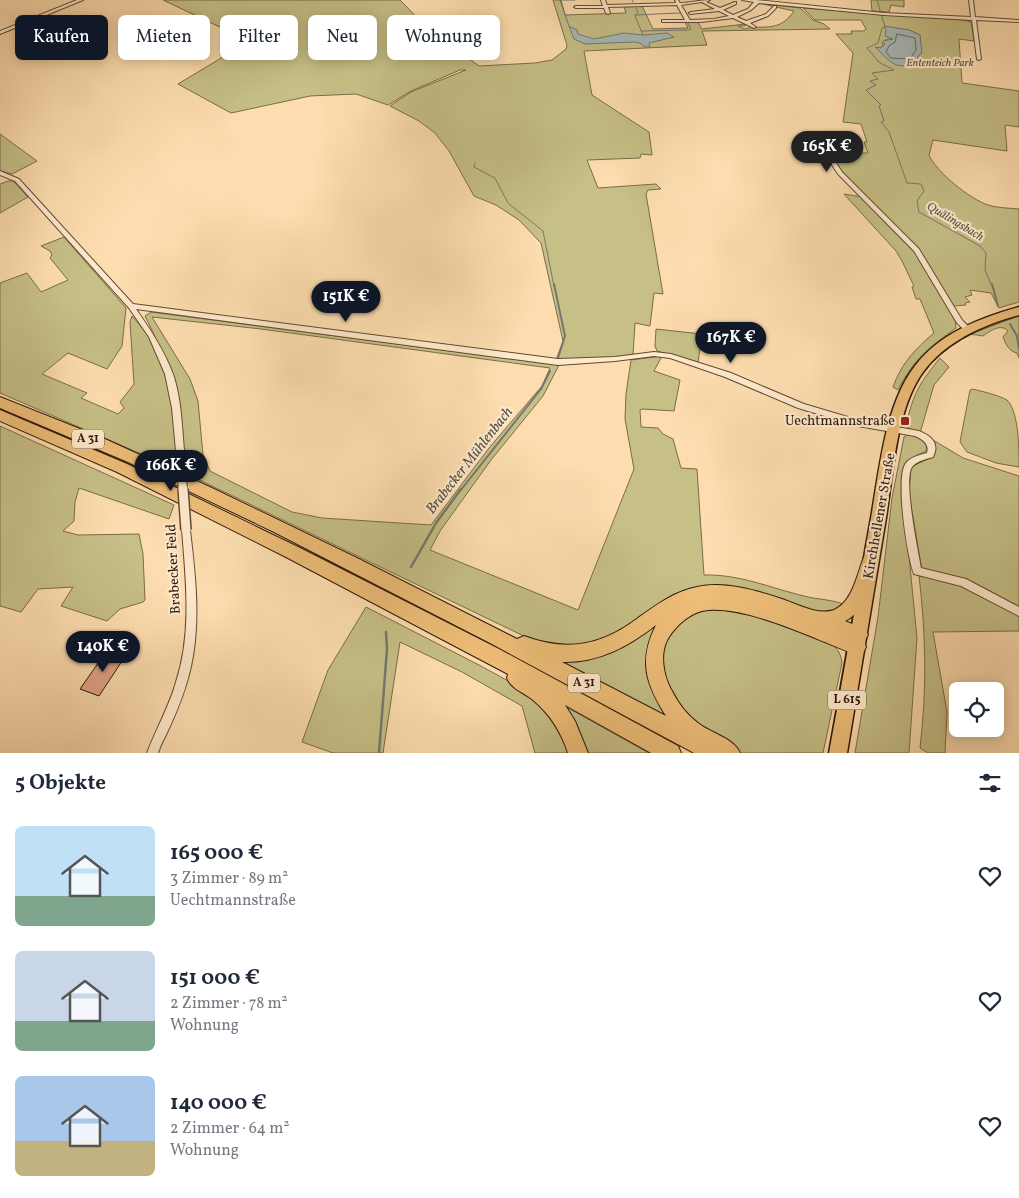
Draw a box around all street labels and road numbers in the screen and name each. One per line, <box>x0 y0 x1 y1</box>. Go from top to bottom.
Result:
road number: A 31 <box>72 429 104 448</box>
street label: Kirchhellener Straße <box>860 451 901 581</box>
street label: Brabecker Feld <box>162 523 186 615</box>
road number: A 31 <box>568 674 600 692</box>
road number: L 615 <box>828 690 866 710</box>

